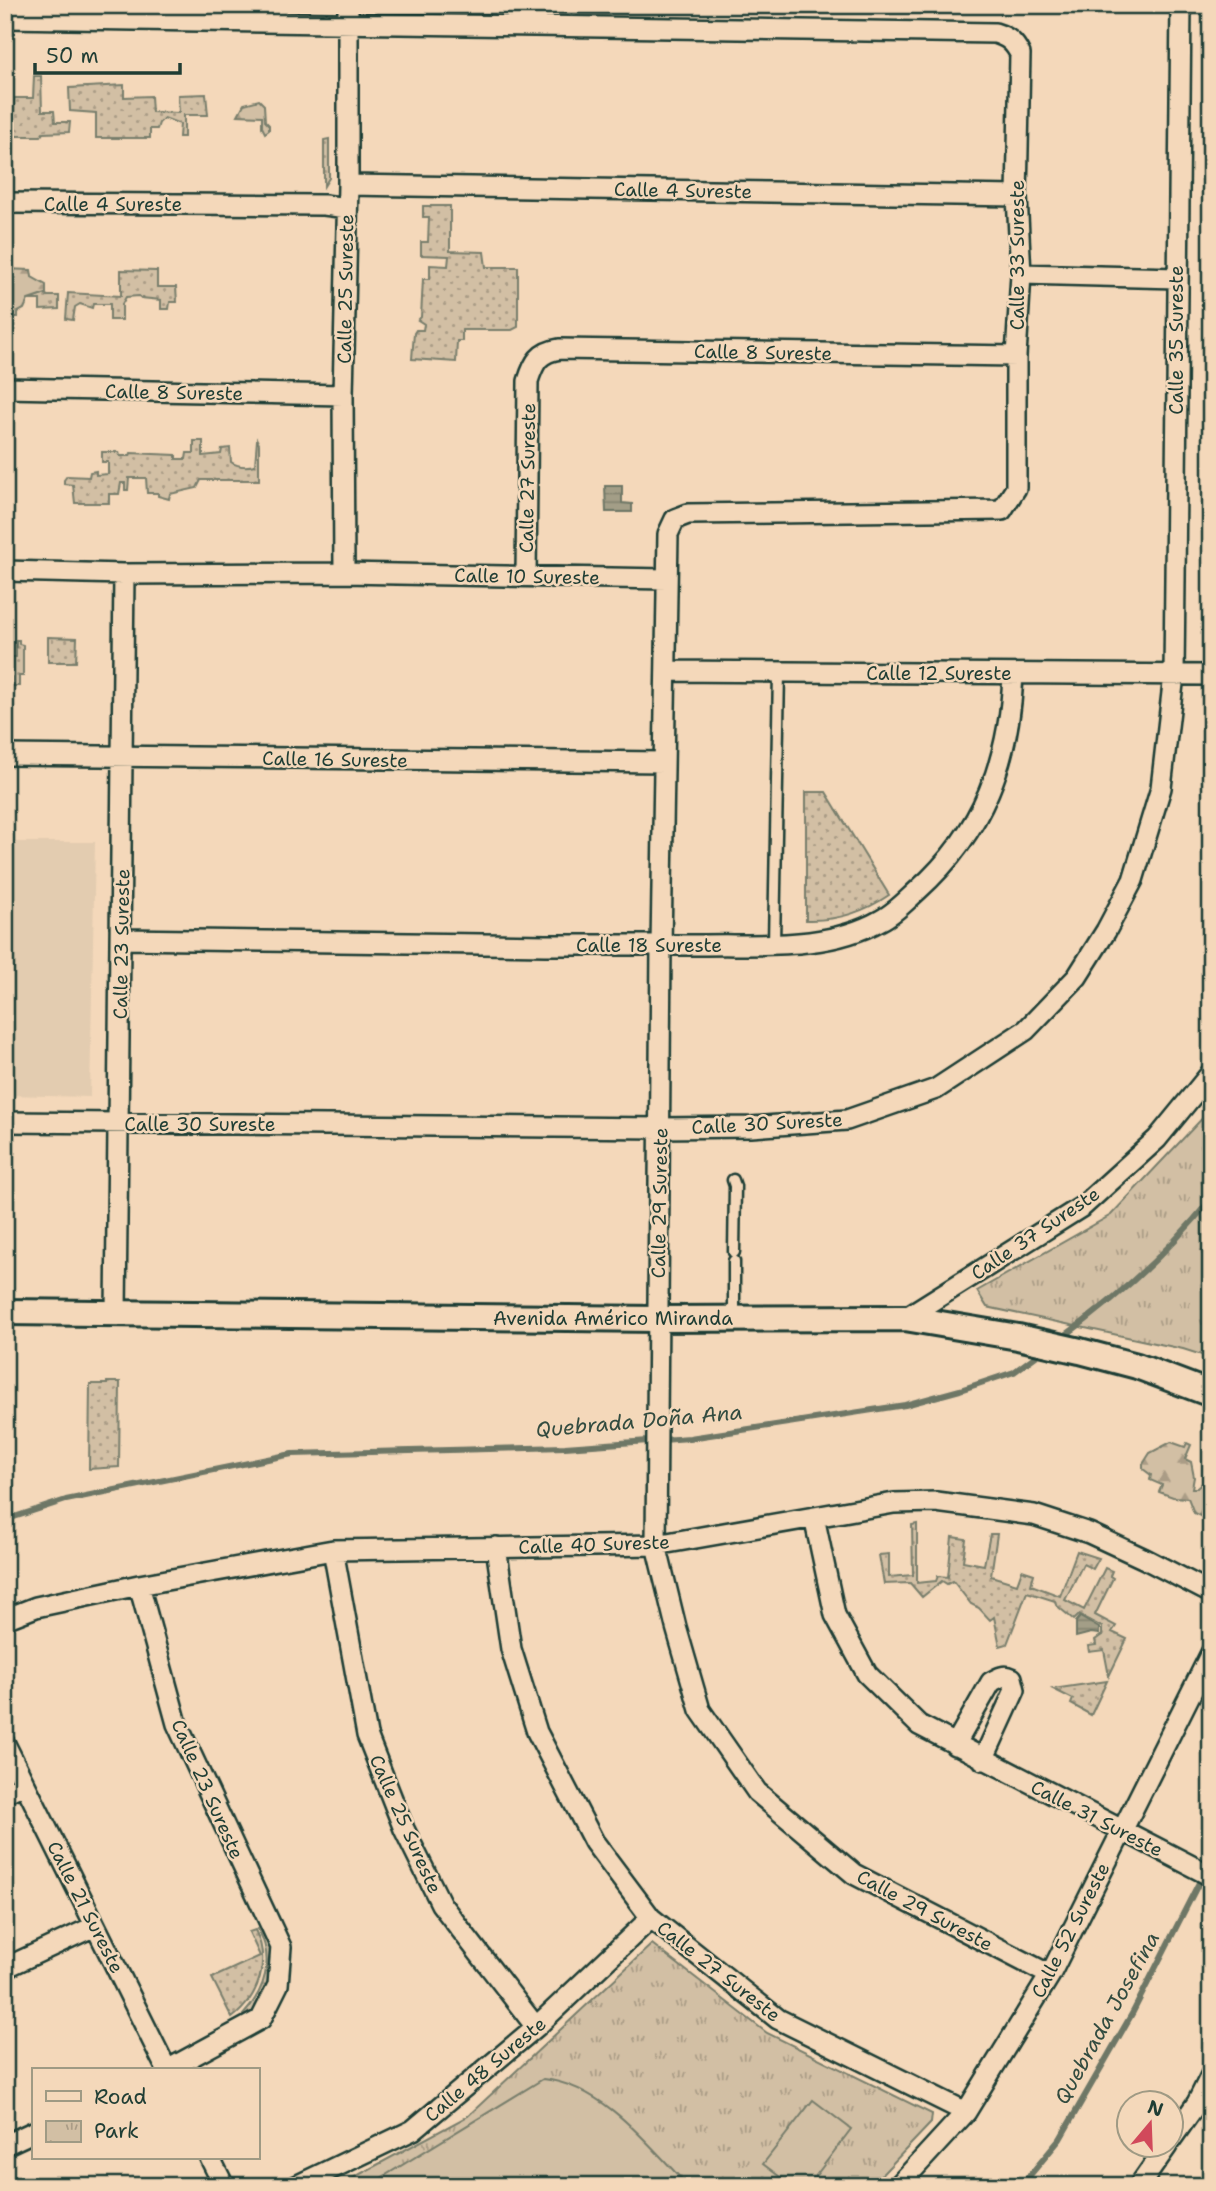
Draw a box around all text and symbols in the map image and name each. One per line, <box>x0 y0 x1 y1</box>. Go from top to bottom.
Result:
scale bar <box>35 32 180 76</box>
text: 50 m <box>46 42 99 70</box>
street label: Calle 4 Sureste <box>614 177 752 204</box>
street label: Calle 33 Sureste <box>1005 180 1030 330</box>
street label: Calle 4 Sureste <box>44 192 182 217</box>
street label: Calle 25 Sureste <box>332 214 359 364</box>
street label: Calle 35 Sureste <box>1164 265 1189 415</box>
street label: Calle 8 Sureste <box>694 339 832 366</box>
street label: Calle 8 Sureste <box>105 379 243 406</box>
street label: Calle 27 Sureste <box>514 403 541 553</box>
street label: Calle 10 Sureste <box>454 563 600 590</box>
street label: Calle 12 Sureste <box>866 661 1012 686</box>
street label: Calle 16 Sureste <box>262 746 408 773</box>
street label: Calle 23 Sureste <box>108 868 135 1020</box>
street label: Calle 18 Sureste <box>576 933 722 958</box>
street label: Calle 30 Sureste <box>691 1107 843 1140</box>
street label: Calle 30 Sureste <box>124 1112 276 1137</box>
street label: Calle 29 Sureste <box>646 1127 673 1279</box>
street label: Calle 37 Sureste <box>966 1181 1104 1286</box>
street label: Avenida Américo Miranda <box>493 1306 733 1331</box>
water label: Quebrada Doña Ana <box>534 1398 744 1444</box>
street label: Calle 40 Sureste <box>518 1529 670 1560</box>
street label: Calle 23 Sureste <box>165 1715 250 1863</box>
street label: Calle 25 Sureste <box>364 1751 447 1898</box>
street label: Calle 31 Sureste <box>1026 1774 1167 1863</box>
street label: Calle 21 Sureste <box>41 1837 130 1978</box>
street label: Calle 52 Sureste <box>1025 1858 1115 2002</box>
street label: Calle 29 Sureste <box>852 1864 997 1957</box>
street label: Calle 27 Sureste <box>652 1915 786 2028</box>
water label: Quebrada Josefina <box>1048 1927 1166 2109</box>
street label: Calle 48 Sureste <box>419 2011 551 2128</box>
legend <box>32 2068 259 2160</box>
text: Road <box>94 2083 147 2111</box>
north arrow <box>1114 2090 1184 2160</box>
text: N <box>1144 2094 1167 2123</box>
text: Park <box>94 2117 139 2145</box>

